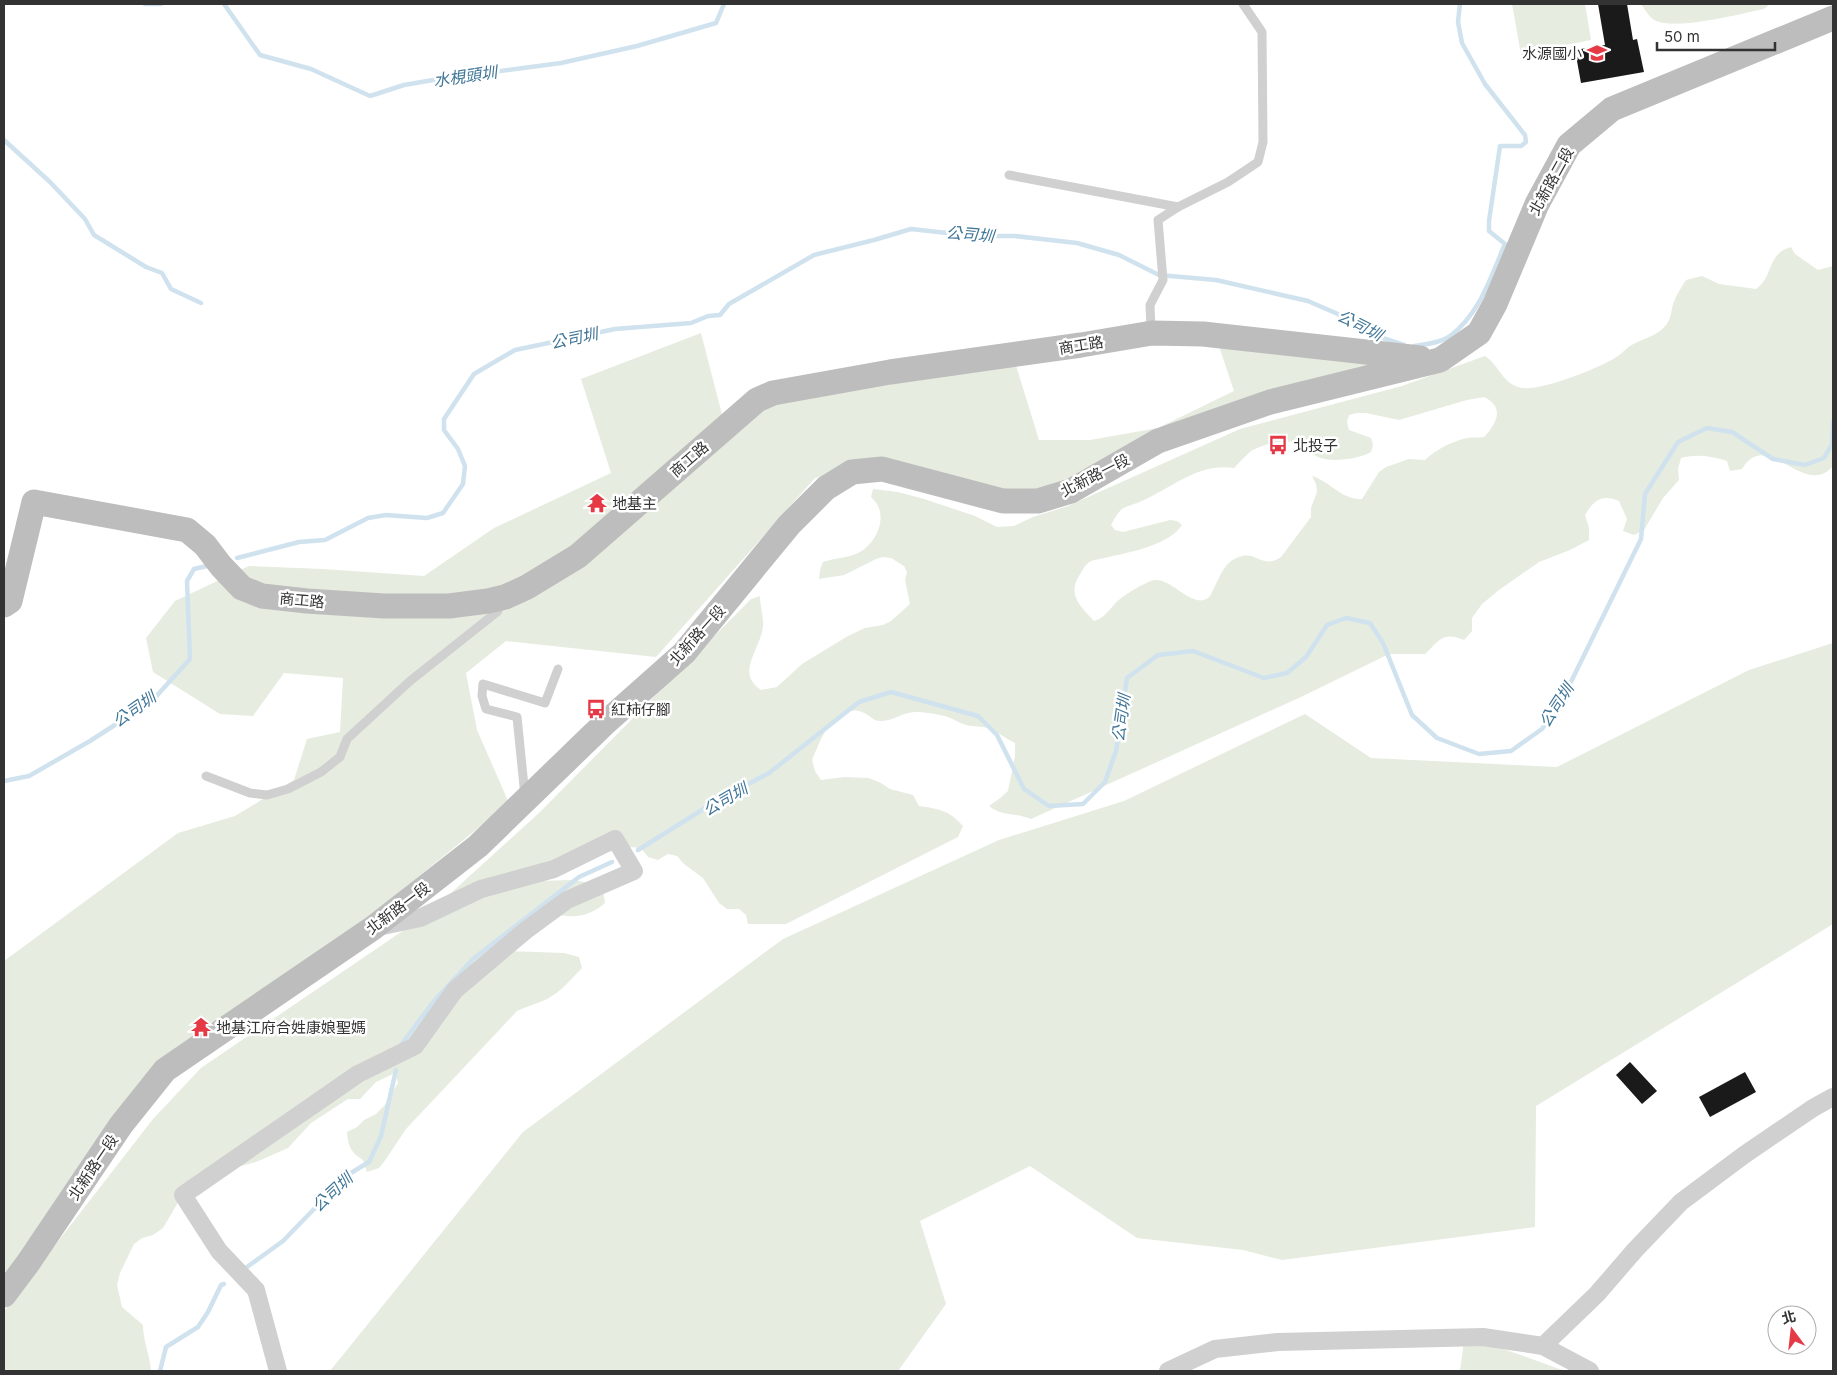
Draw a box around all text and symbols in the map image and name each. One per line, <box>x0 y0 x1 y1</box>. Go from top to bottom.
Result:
scale bar <box>1657 20 1774 52</box>
text: 50 m <box>1664 27 1700 46</box>
school or university icon: 水源國小 <box>1586 42 1608 64</box>
place label: 水源國小 <box>1522 44 1582 63</box>
water label: 水梘頭圳 <box>432 61 500 90</box>
street label: 北新路二段 <box>1525 144 1577 218</box>
water label: 公司圳 <box>945 222 997 246</box>
water label: 公司圳 <box>1334 305 1388 346</box>
water label: 公司圳 <box>548 323 602 353</box>
street label: 商工路 <box>1057 332 1105 358</box>
bus stop icon: 北投子 <box>1267 434 1289 456</box>
place label: 北投子 <box>1293 436 1338 455</box>
street label: 商工路 <box>666 437 712 481</box>
street label: 北新路一段 <box>1057 450 1133 500</box>
temple icon: 地基主 <box>586 492 608 514</box>
place label: 地基主 <box>612 494 657 513</box>
street label: 商工路 <box>279 589 325 611</box>
street label: 北新路一段 <box>665 601 729 669</box>
water label: 公司圳 <box>1535 678 1579 731</box>
water label: 公司圳 <box>109 686 161 731</box>
water label: 公司圳 <box>1108 691 1135 743</box>
bus stop icon: 紅柿仔腳 <box>585 698 607 720</box>
place label: 紅柿仔腳 <box>611 700 671 719</box>
water label: 公司圳 <box>699 777 753 820</box>
street label: 北新路一段 <box>362 878 434 938</box>
temple icon: 地基江府合姓康娘聖媽 <box>190 1016 212 1038</box>
place label: 地基江府合姓康娘聖媽 <box>216 1018 366 1037</box>
street label: 北新路一段 <box>64 1131 122 1203</box>
water label: 公司圳 <box>308 1167 358 1216</box>
north arrow <box>1767 1305 1817 1355</box>
text: 北 <box>1780 1307 1797 1327</box>

